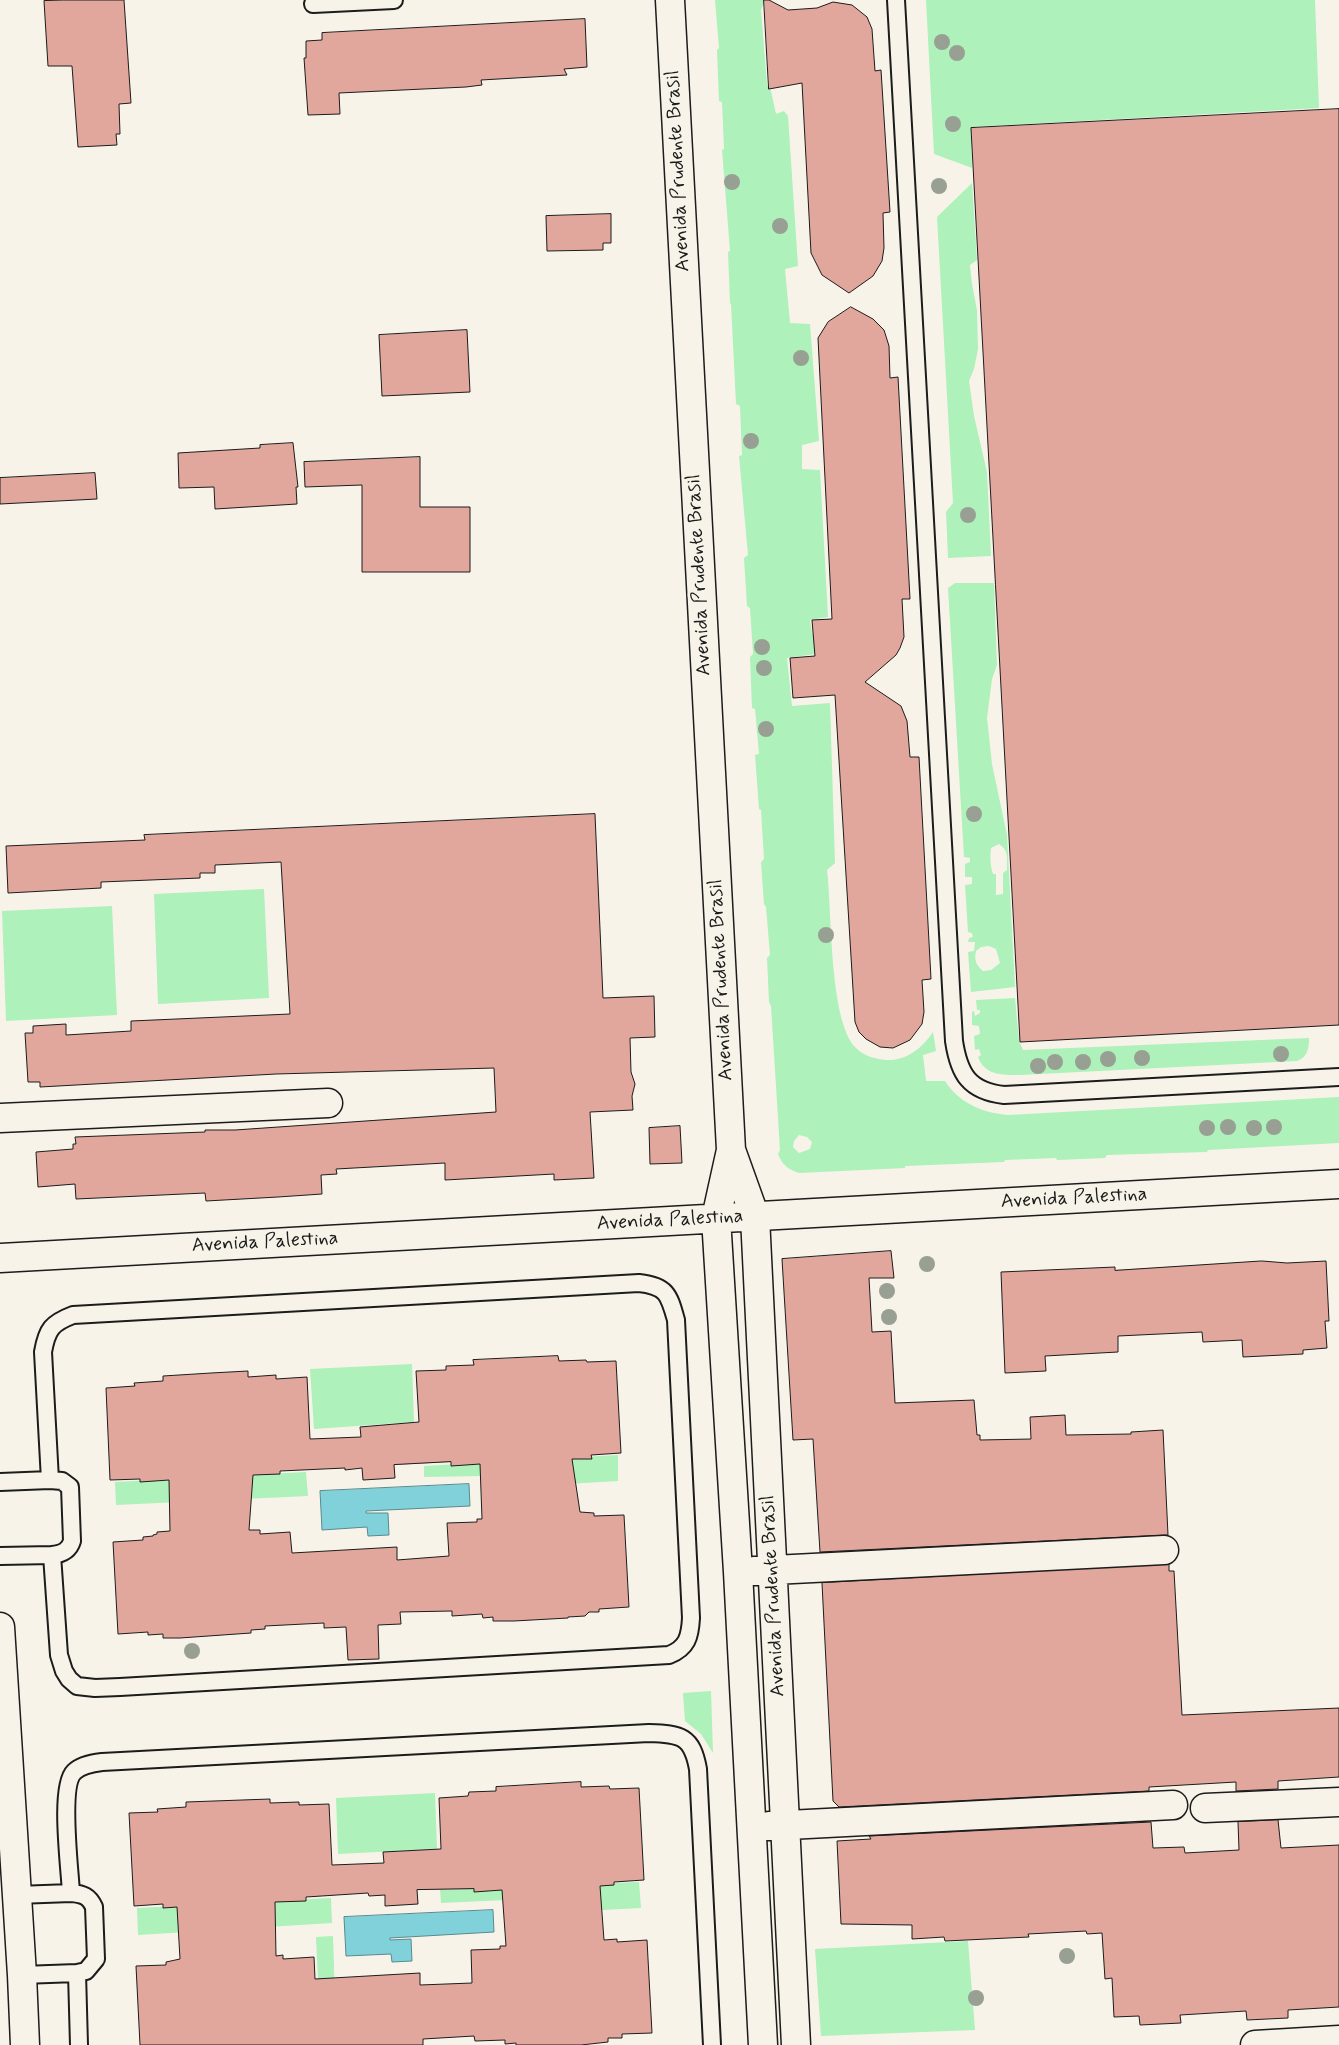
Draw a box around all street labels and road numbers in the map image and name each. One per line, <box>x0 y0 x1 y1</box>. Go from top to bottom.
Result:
street label: Avenida Prudente Brasil <box>662 70 696 272</box>
street label: Avenida Prudente Brasil <box>683 474 717 676</box>
street label: Avenida Prudente Brasil <box>705 879 739 1081</box>
street label: Avenida Palestina <box>1000 1183 1148 1215</box>
street label: Avenida Palestina <box>596 1205 744 1237</box>
street label: Avenida Palestina <box>191 1227 339 1259</box>
street label: Avenida Prudente Brasil <box>757 1495 791 1697</box>

